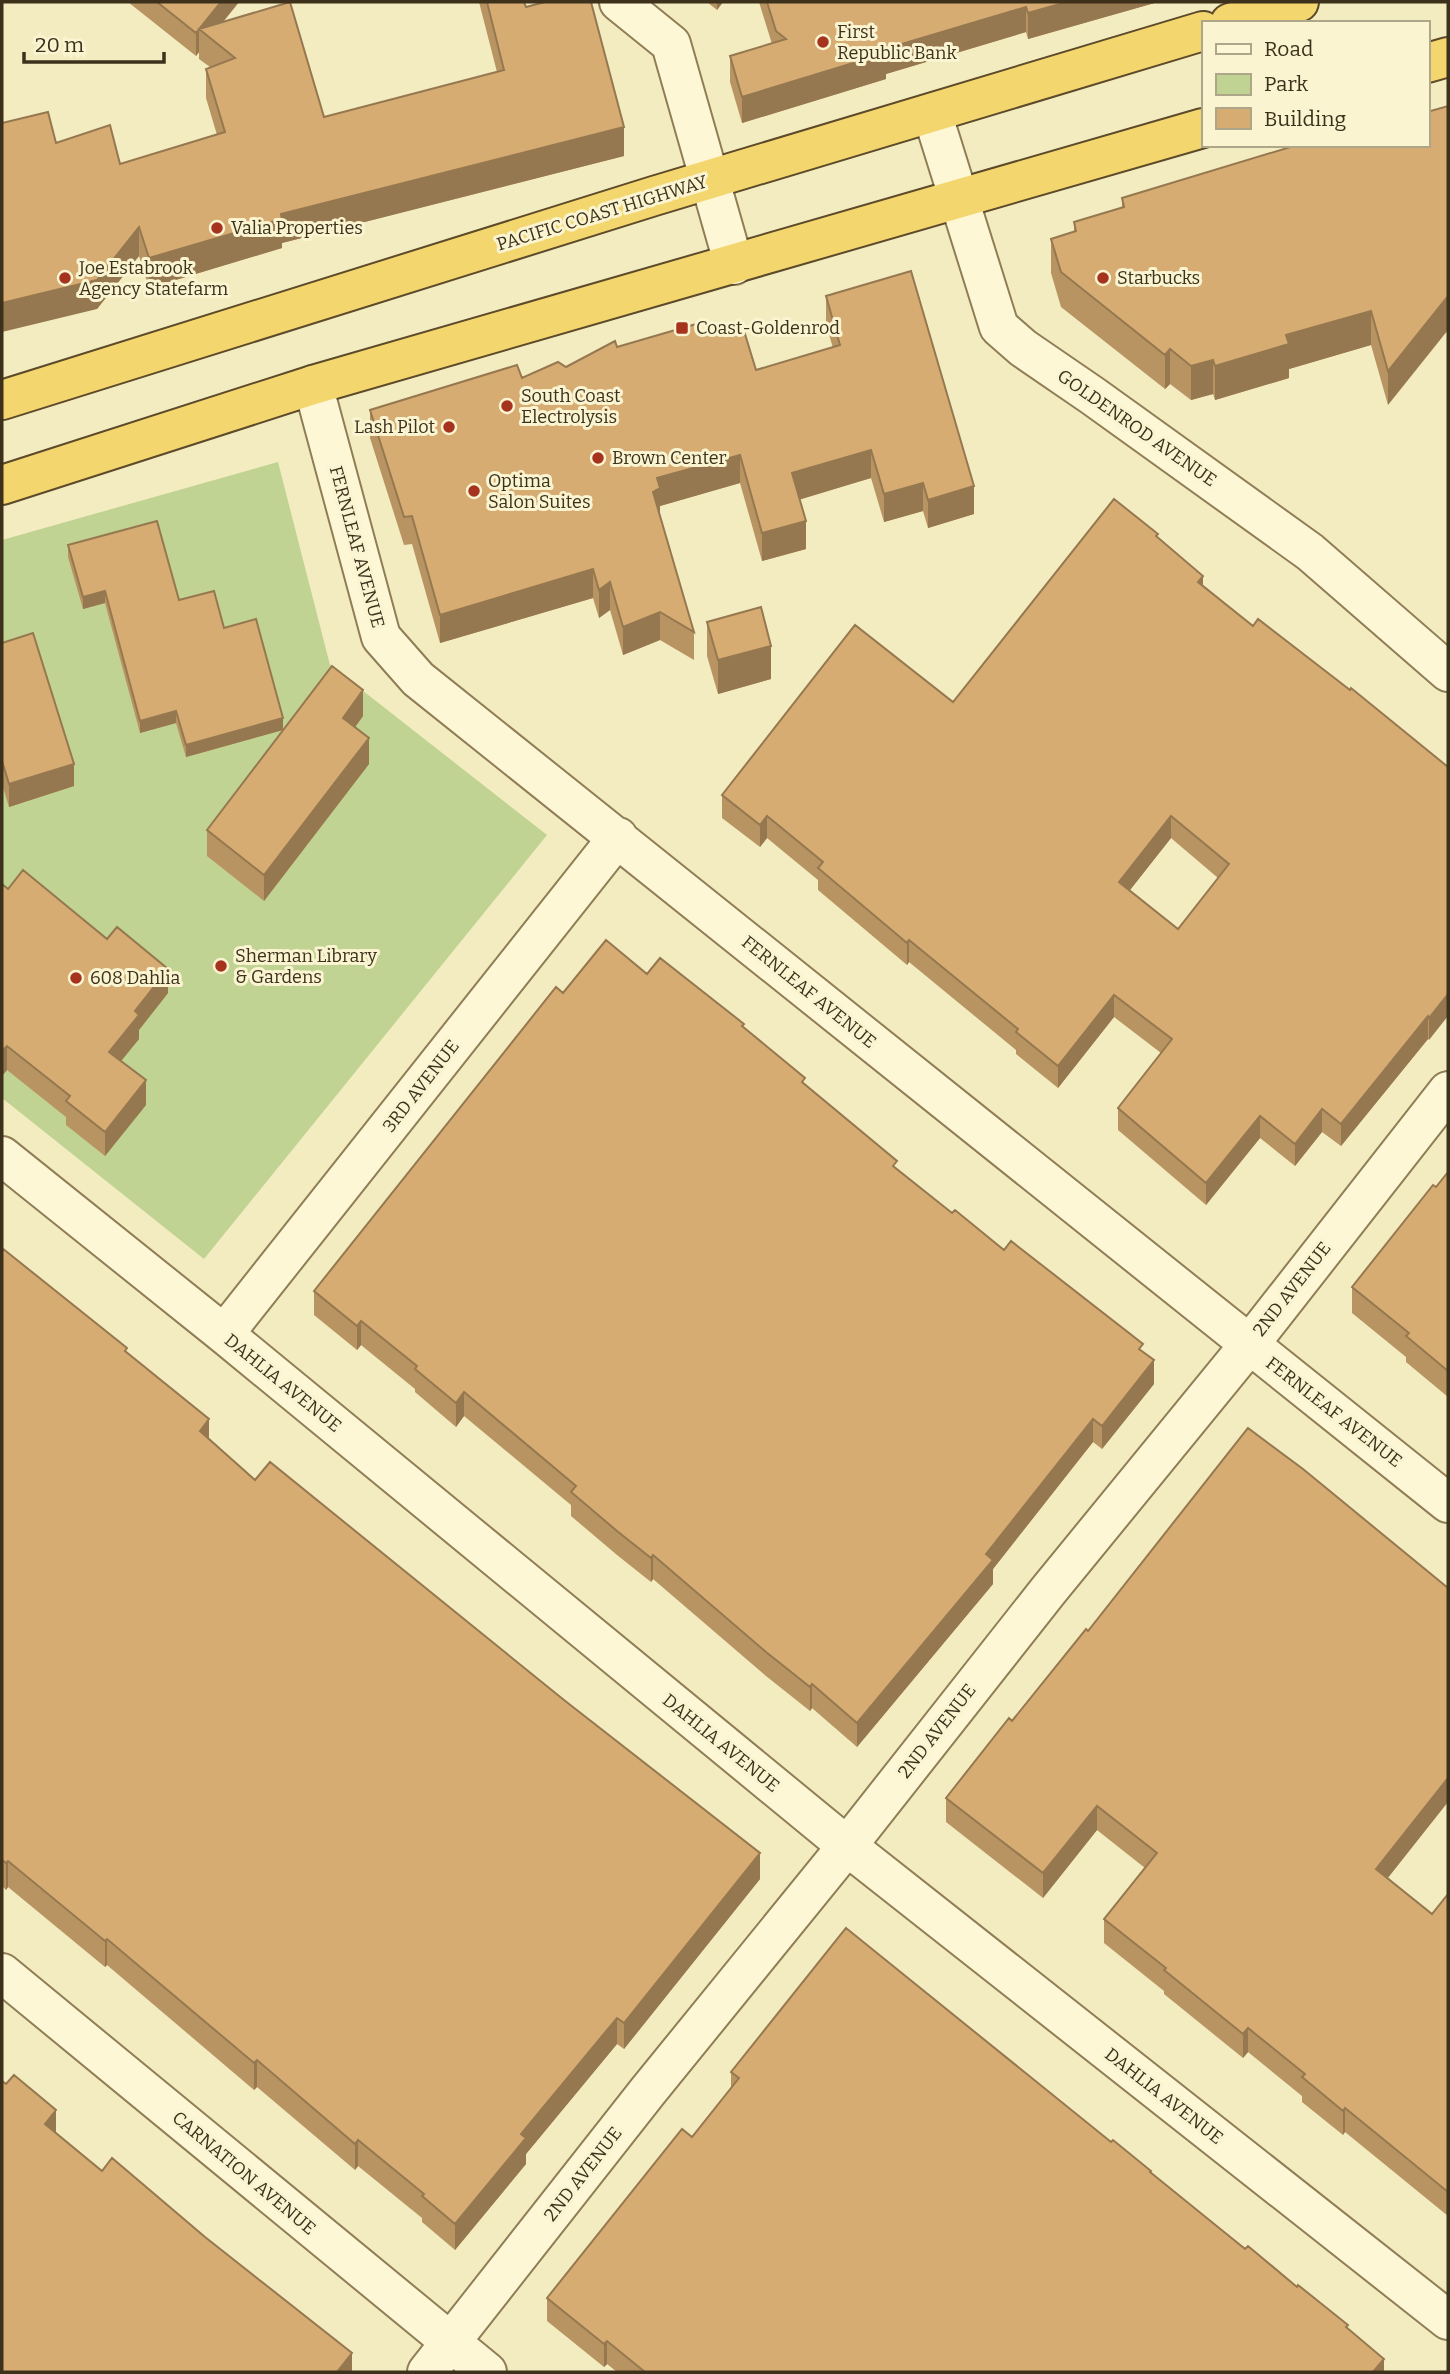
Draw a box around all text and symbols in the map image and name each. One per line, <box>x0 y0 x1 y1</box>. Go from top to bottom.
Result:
scale bar <box>24 21 164 65</box>
place label: First Republic Bank <box>837 21 957 64</box>
legend <box>1202 21 1429 147</box>
text: 20 m <box>35 32 84 58</box>
marker: First Republic Bank <box>815 34 831 50</box>
text: Road <box>1264 36 1313 62</box>
text: Park <box>1264 71 1308 97</box>
text: Building <box>1264 106 1347 132</box>
street label: PACIFIC COAST HIGHWAY <box>494 170 711 256</box>
place label: Valia Properties <box>231 217 363 239</box>
marker: Valia Properties <box>209 220 225 236</box>
place label: Joe Estabrook Agency Statefarm <box>78 257 228 300</box>
place label: Starbucks <box>1117 267 1200 289</box>
marker: Joe Estabrook Agency Statefarm <box>57 270 73 286</box>
marker: Starbucks <box>1095 270 1111 286</box>
place label: Coast-Goldenrod <box>696 317 840 339</box>
marker: Coast-Goldenrod <box>674 320 690 336</box>
street label: GOLDENROD AVENUE <box>1053 365 1221 491</box>
place label: South Coast Electrolysis <box>521 385 621 428</box>
marker: South Coast Electrolysis <box>499 398 515 414</box>
place label: Lash Pilot <box>354 416 435 438</box>
marker: Lash Pilot <box>441 419 457 435</box>
place label: Brown Center <box>612 447 727 469</box>
marker: Brown Center <box>590 450 606 466</box>
street label: FERNLEAF AVENUE <box>325 464 389 630</box>
place label: Optima Salon Suites <box>488 470 591 513</box>
marker: Optima Salon Suites <box>466 483 482 499</box>
street label: FERNLEAF AVENUE <box>737 931 881 1053</box>
place label: Sherman Library & Gardens <box>235 945 377 988</box>
marker: Sherman Library & Gardens <box>213 958 229 974</box>
place label: 608 Dahlia <box>90 967 180 989</box>
marker: 608 Dahlia <box>68 970 84 986</box>
street label: 3RD AVENUE <box>378 1035 464 1137</box>
street label: 2ND AVENUE <box>1248 1237 1336 1341</box>
street label: DAHLIA AVENUE <box>220 1329 346 1437</box>
street label: FERNLEAF AVENUE <box>1262 1352 1406 1472</box>
street label: 2ND AVENUE <box>893 1679 981 1783</box>
street label: DAHLIA AVENUE <box>658 1689 784 1797</box>
street label: DAHLIA AVENUE <box>1100 2043 1228 2149</box>
street label: CARNATION AVENUE <box>168 2106 320 2240</box>
street label: 2ND AVENUE <box>539 2122 627 2226</box>

